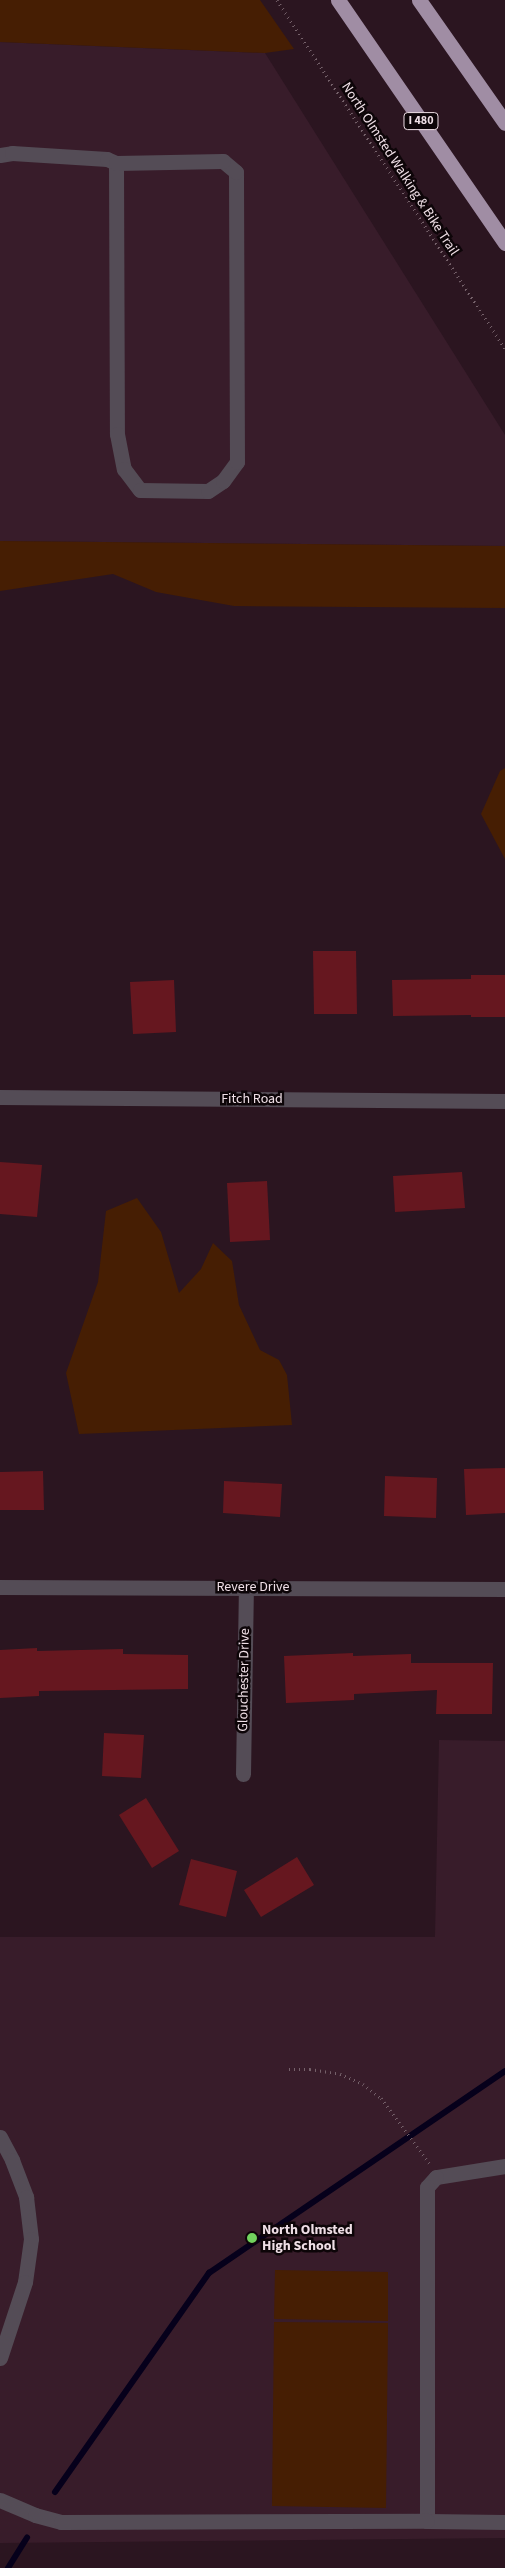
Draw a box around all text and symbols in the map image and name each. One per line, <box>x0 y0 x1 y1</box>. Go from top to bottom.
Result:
street label: North Olmsted Walking & Bike Trail <box>338 79 462 259</box>
road number: I 480 <box>402 112 440 130</box>
street label: Fitch Road <box>221 1091 283 1107</box>
street label: Revere Drive <box>216 1579 290 1595</box>
street label: Glouchester Drive <box>235 1628 253 1732</box>
place label: North Olmsted High School <box>262 2222 353 2254</box>
marker: North Olmsted High School <box>246 2232 258 2244</box>

